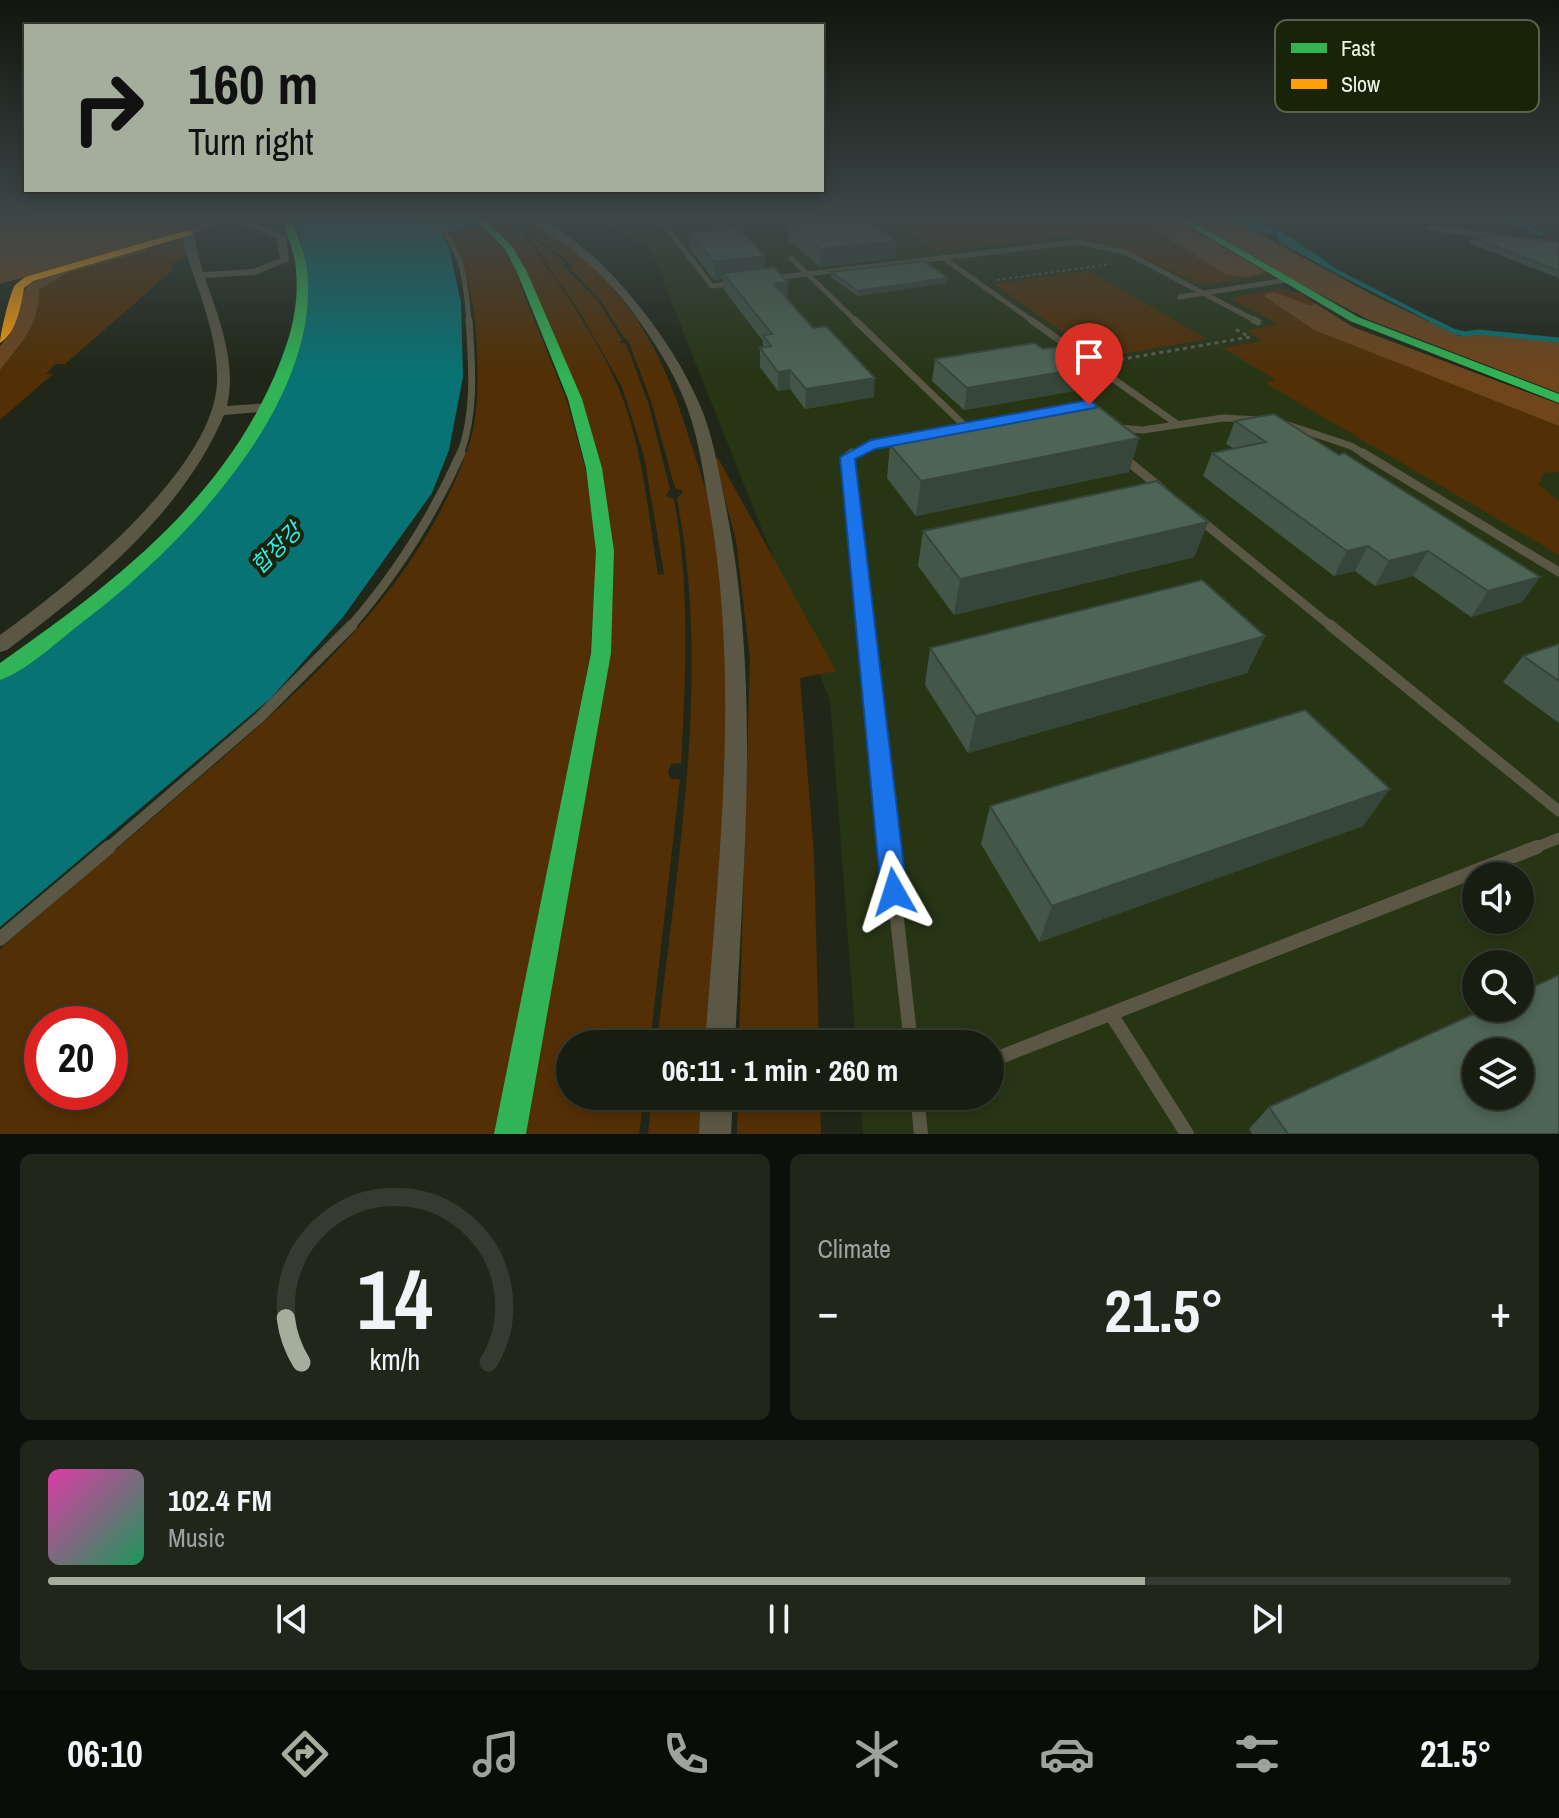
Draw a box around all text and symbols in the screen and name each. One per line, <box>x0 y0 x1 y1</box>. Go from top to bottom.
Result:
legend <box>1275 20 1539 112</box>
text: Fast <box>1341 33 1375 63</box>
text: 160 m <box>188 46 318 121</box>
icon: right <box>56 56 160 160</box>
text: Slow <box>1341 69 1380 99</box>
text: Turn right <box>188 118 313 166</box>
pin <box>1055 323 1123 405</box>
icon: arrive <box>1067 335 1111 379</box>
water label: 합장강 <box>244 514 310 580</box>
position arrow <box>852 850 936 934</box>
map controls <box>1462 862 1534 1110</box>
button: sound <box>1462 862 1534 934</box>
button: search <box>1462 950 1534 1022</box>
speed limit sign: 20 <box>24 1006 128 1110</box>
button: layers <box>1462 1038 1534 1110</box>
text: 06:11 · 1 min · 260 m <box>662 1050 898 1090</box>
text: Climate <box>818 1231 891 1266</box>
text: 14 <box>357 1243 433 1355</box>
text: 21.5° <box>1104 1270 1224 1351</box>
text: − <box>818 1281 839 1341</box>
text: + <box>1490 1281 1511 1341</box>
text: km/h <box>369 1340 420 1379</box>
text: 102.4 FM <box>168 1480 272 1520</box>
text: Music <box>168 1520 225 1555</box>
icon: previous <box>270 1597 314 1641</box>
icon: pause <box>757 1597 801 1641</box>
icon: next <box>1245 1597 1289 1641</box>
icon: directions <box>277 1726 333 1782</box>
icon: music <box>468 1726 524 1782</box>
icon: phone <box>658 1726 714 1782</box>
icon: climate <box>849 1726 905 1782</box>
icon: car <box>1039 1726 1095 1782</box>
icon: filters <box>1229 1726 1285 1782</box>
text: 06:10 <box>67 1730 143 1778</box>
text: 21.5° <box>1420 1730 1492 1778</box>

